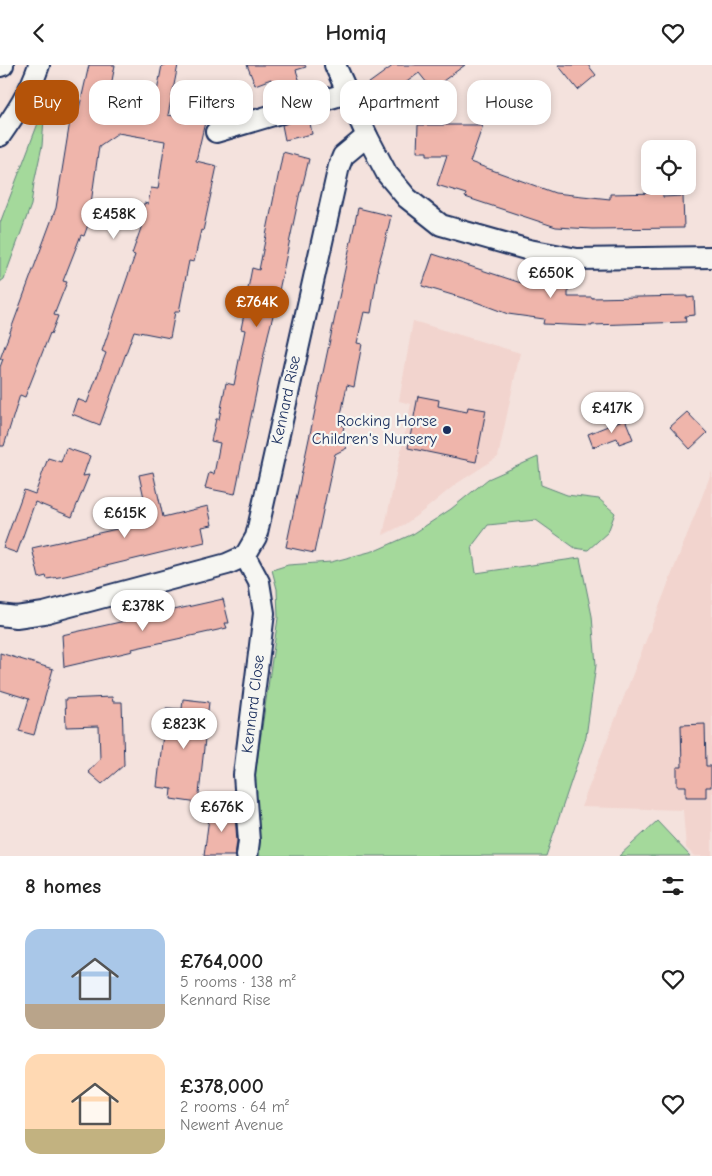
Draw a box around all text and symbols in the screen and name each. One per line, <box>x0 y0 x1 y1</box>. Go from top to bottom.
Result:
icon: back <box>25 19 53 47</box>
icon: heart <box>659 19 687 47</box>
text: Homiq <box>325 20 387 46</box>
chip: Buy <box>15 80 79 125</box>
chip: Rent <box>89 80 160 125</box>
chip: Filters <box>170 80 253 125</box>
chip: New <box>263 80 330 125</box>
chip: Apartment <box>340 80 457 125</box>
chip: House <box>467 80 551 125</box>
map controls <box>641 140 696 195</box>
button: locate <box>641 140 696 195</box>
pin: £458K <box>79 197 149 240</box>
text: £458K <box>92 205 136 223</box>
pin: £650K <box>516 257 586 299</box>
text: £650K <box>528 264 574 282</box>
pin: £764K <box>222 285 292 328</box>
text: £764K <box>236 293 278 311</box>
street label: Kennard Rise <box>268 354 304 446</box>
pin: £417K <box>577 391 647 434</box>
text: £417K <box>592 399 632 417</box>
place label: Rocking Horse Children's Nursery <box>312 412 438 448</box>
marker: Rocking Horse Children's Nursery <box>441 424 453 436</box>
pin: £615K <box>90 497 160 539</box>
text: £615K <box>104 504 146 522</box>
pin: £378K <box>108 589 178 632</box>
text: £378K <box>122 597 164 615</box>
street label: Kennard Close <box>238 654 268 754</box>
pin: £823K <box>149 707 219 750</box>
text: £823K <box>162 715 206 733</box>
pin: £676K <box>187 791 257 833</box>
text: £676K <box>201 798 243 816</box>
icon: filters <box>659 872 687 900</box>
text: 8 homes <box>25 874 101 898</box>
icon: home <box>65 949 125 1009</box>
text: £764,000 <box>180 949 263 973</box>
icon: heart <box>659 965 687 993</box>
text: 5 rooms · 138 m² <box>180 973 296 991</box>
text: Kennard Rise <box>180 991 270 1009</box>
icon: home <box>65 1074 125 1134</box>
text: £378,000 <box>180 1074 264 1098</box>
icon: heart <box>659 1090 687 1118</box>
text: 2 rooms · 64 m² <box>180 1098 289 1116</box>
text: Newent Avenue <box>180 1116 283 1134</box>

